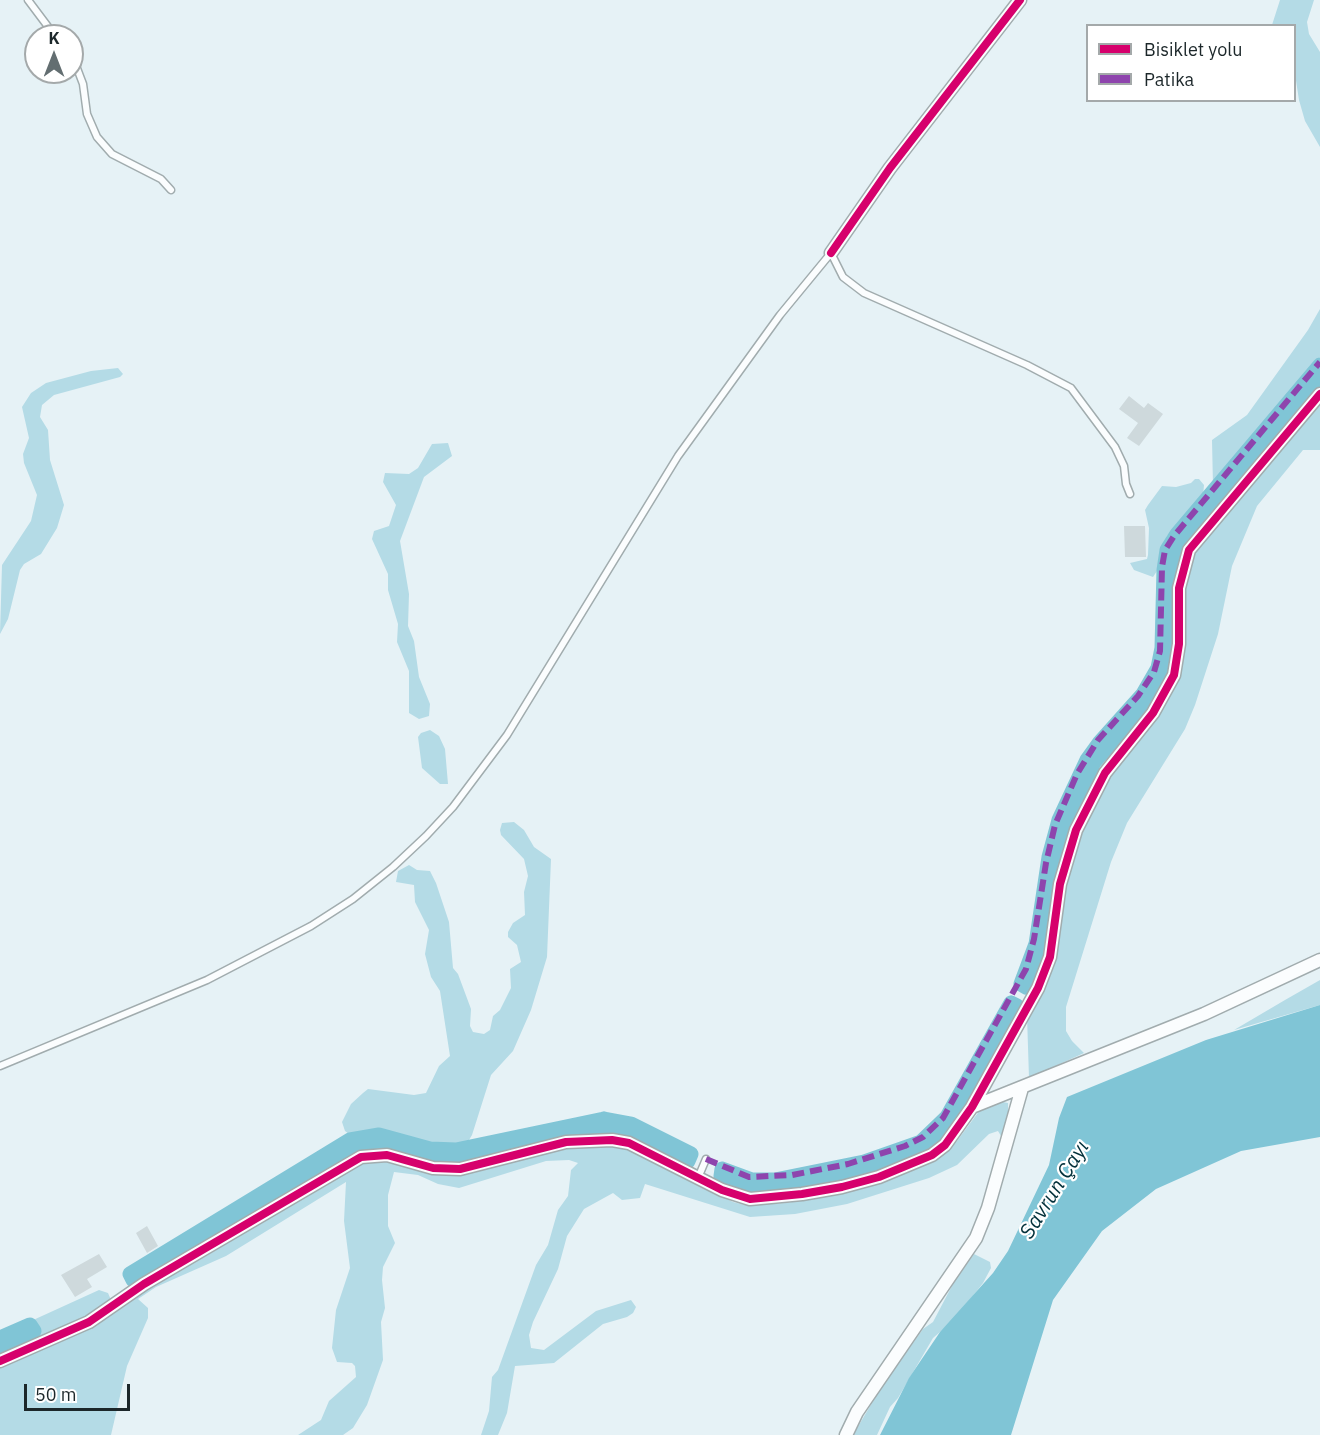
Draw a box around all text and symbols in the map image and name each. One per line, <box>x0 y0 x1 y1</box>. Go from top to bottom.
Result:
north arrow <box>24 24 84 84</box>
legend <box>1086 24 1296 102</box>
text: K <box>48 28 60 48</box>
text: Bisiklet yolu <box>1144 38 1242 61</box>
text: Patika <box>1144 68 1194 91</box>
water label: Savrun Çayı <box>1015 1136 1095 1244</box>
scale bar <box>27 1372 134 1410</box>
text: 50 m <box>35 1383 77 1406</box>

